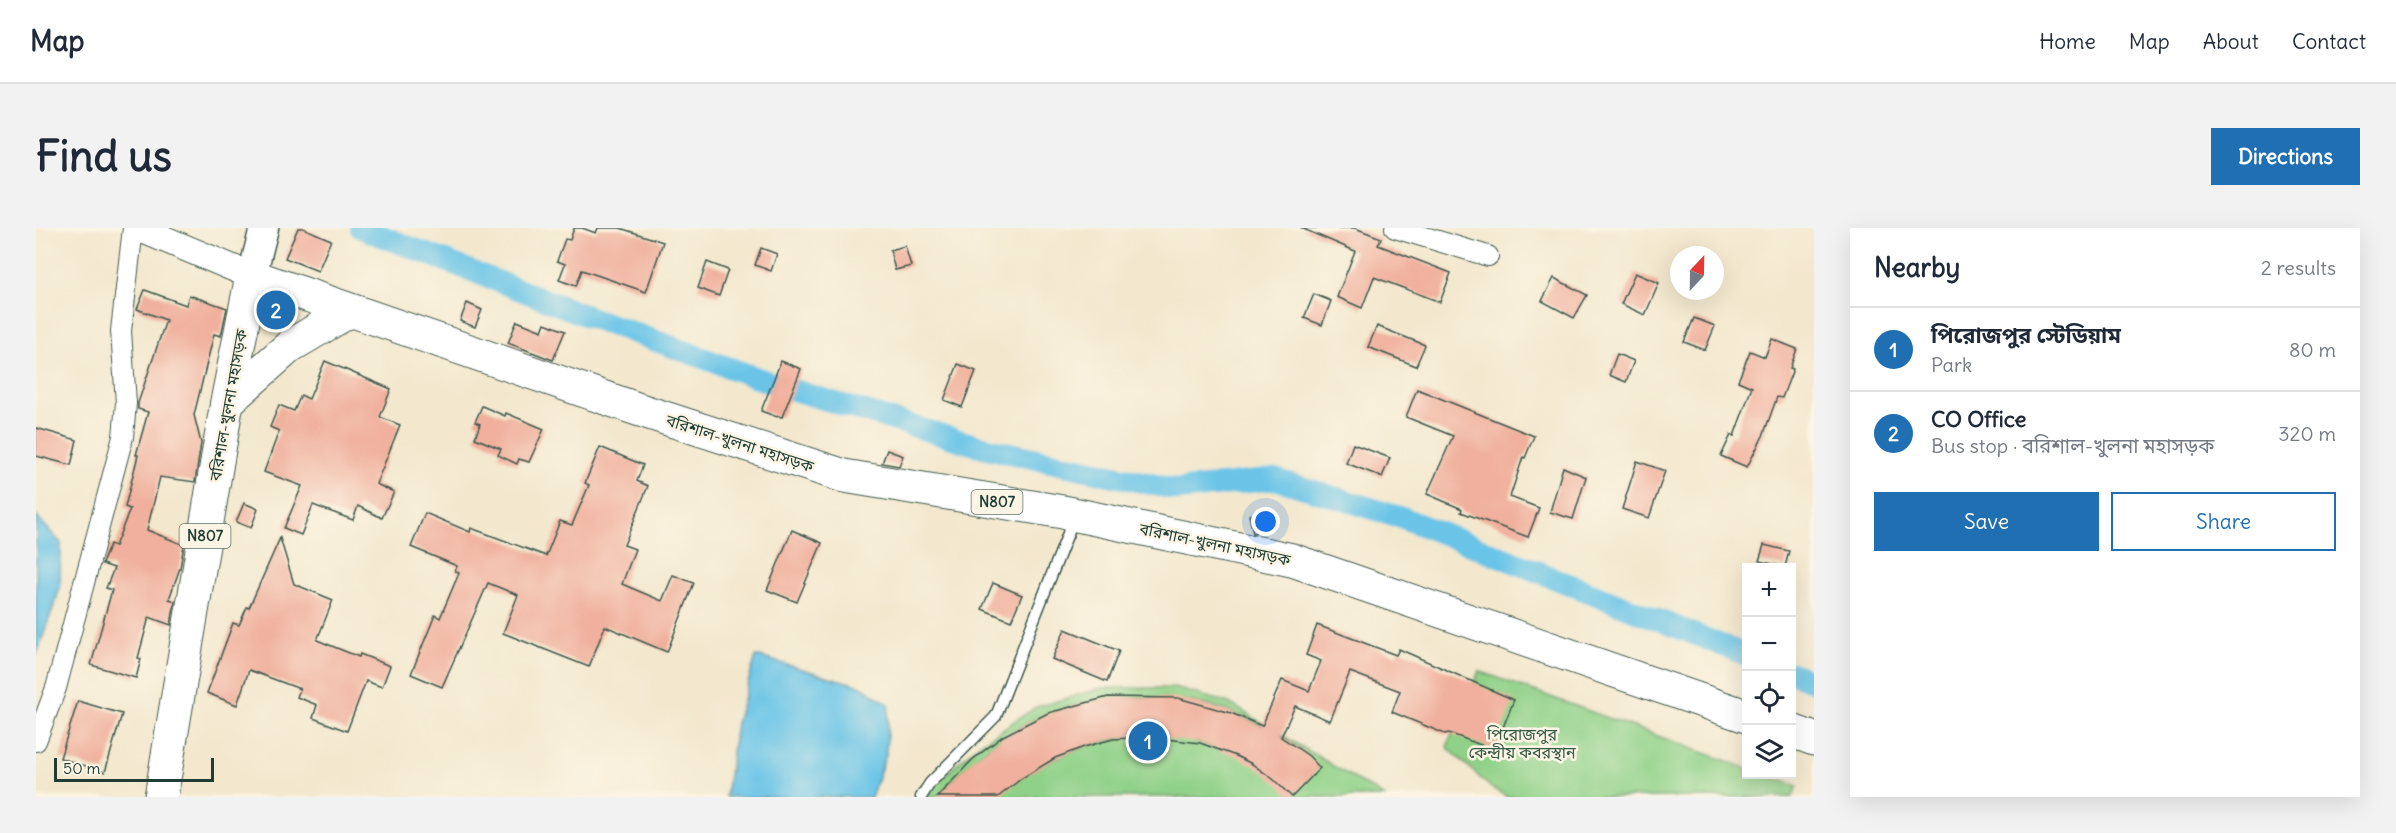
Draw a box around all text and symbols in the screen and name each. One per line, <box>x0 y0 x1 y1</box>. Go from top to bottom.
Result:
text: Map <box>30 23 84 59</box>
text: Home <box>2039 28 2096 55</box>
text: Map <box>2129 28 2170 55</box>
text: About <box>2203 28 2259 55</box>
text: Contact <box>2292 28 2366 55</box>
button: Directions <box>2211 128 2360 185</box>
text: Find us <box>36 130 172 182</box>
north arrow <box>1670 246 1724 300</box>
text: Nearby <box>1874 251 1960 284</box>
text: 2 results <box>2261 255 2336 280</box>
pin: 2 <box>256 288 296 332</box>
text: পিরোজপুর স্টেডিয়াম <box>1931 321 2121 349</box>
street label: বরিশাল-খুলনা মহাসড়ক <box>205 326 251 483</box>
text: 1 <box>1890 337 1897 362</box>
text: 80 m <box>2289 337 2336 362</box>
text: Park <box>1931 352 1972 377</box>
text: CO Office <box>1931 405 2026 433</box>
street label: বরিশাল-খুলনা মহাসড়ক <box>663 409 817 477</box>
text: 2 <box>1888 421 1899 446</box>
text: 320 m <box>2278 421 2336 446</box>
text: Bus stop · বরিশাল-খুলনা মহাসড়ক <box>1931 433 2214 458</box>
road number: N807 <box>972 490 1022 514</box>
button: Save <box>1874 492 2099 551</box>
button: Share <box>2111 492 2336 551</box>
your location <box>1251 507 1280 536</box>
street label: বরিশাল-খুলনা মহাসড়ক <box>1137 518 1293 570</box>
road number: N807 <box>180 524 231 548</box>
map controls <box>1742 563 1796 779</box>
button: + <box>1742 563 1796 617</box>
button: − <box>1742 617 1796 671</box>
button: locate <box>1742 671 1796 725</box>
pin: 1 <box>1128 718 1168 764</box>
park label: পিরোজপুর কেন্দ্রীয় কবরস্থান <box>1468 724 1576 762</box>
button: layers <box>1742 725 1796 779</box>
scale bar <box>54 755 214 782</box>
text: 50 m <box>63 758 101 778</box>

